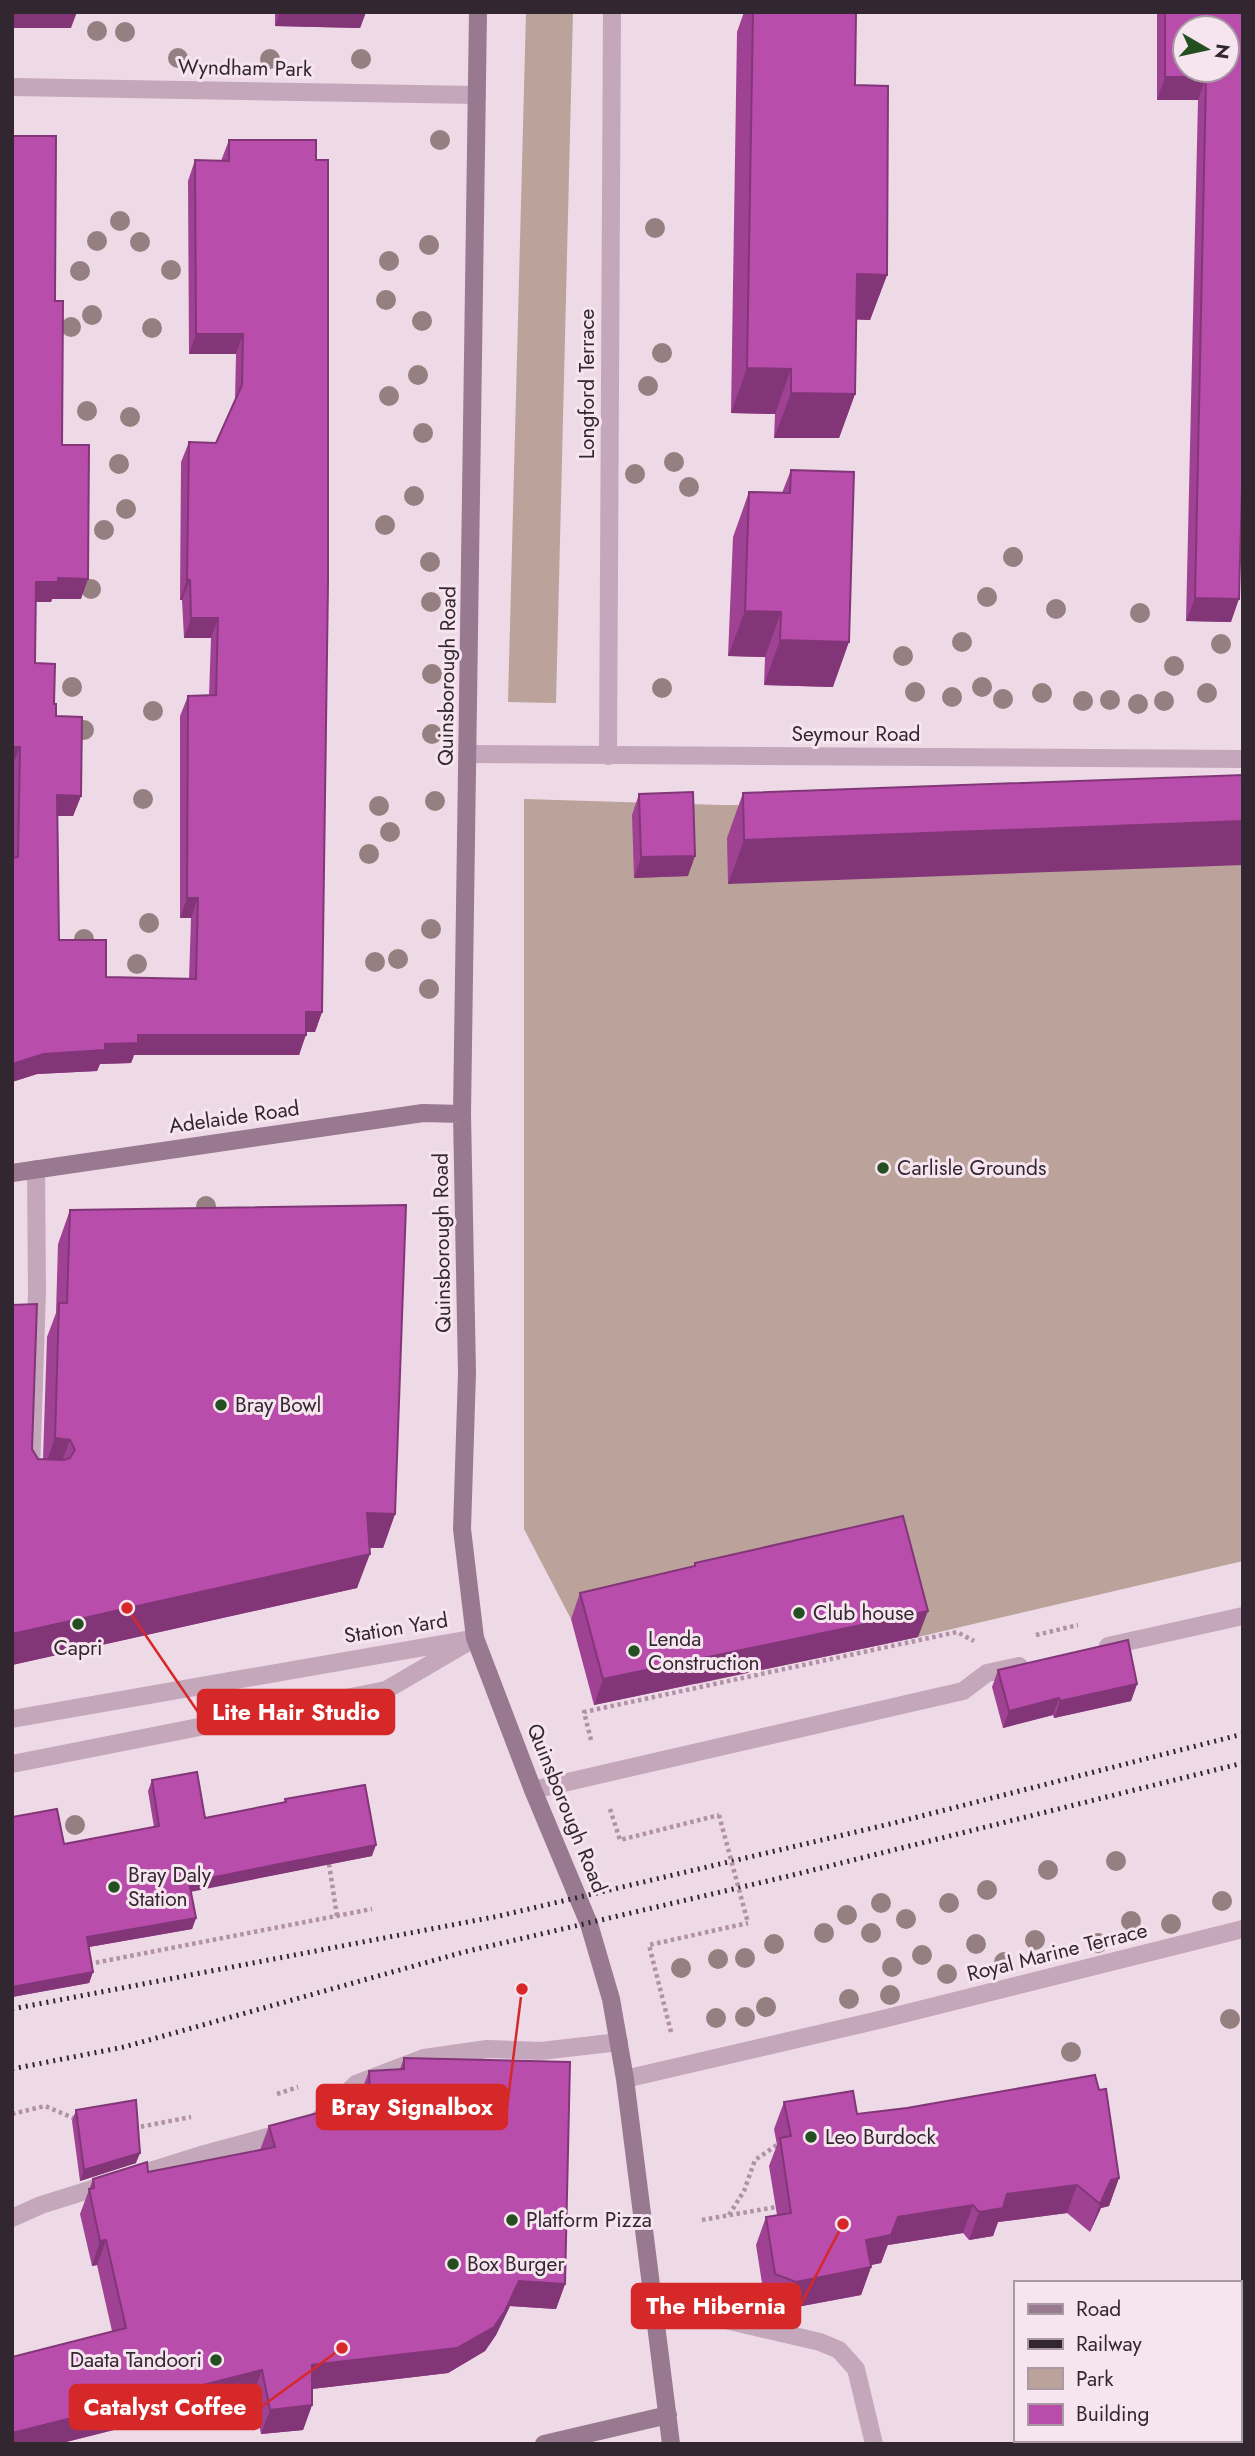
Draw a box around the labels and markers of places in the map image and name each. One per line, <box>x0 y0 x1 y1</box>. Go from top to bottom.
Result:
place label: Carlisle Grounds <box>897 1153 1047 1183</box>
marker: Carlisle Grounds <box>875 1160 891 1176</box>
place label: Bray Bowl <box>235 1390 321 1420</box>
marker: Bray Bowl <box>213 1397 229 1413</box>
place label: Club house <box>813 1598 914 1628</box>
marker: Club house <box>791 1605 807 1621</box>
marker: Capri <box>70 1616 86 1632</box>
place label: Lenda Construction <box>648 1624 760 1678</box>
place label: Capri <box>53 1633 103 1663</box>
marker: Lenda Construction <box>626 1643 642 1659</box>
callout: Lite Hair Studio <box>198 1690 394 1734</box>
place label: Bray Daly Station <box>128 1860 212 1914</box>
marker: Bray Daly Station <box>106 1879 122 1895</box>
callout: Bray Signalbox <box>317 2085 507 2129</box>
place label: Leo Burdock <box>825 2122 936 2152</box>
marker: Leo Burdock <box>803 2129 819 2145</box>
place label: Platform Pizza <box>526 2205 652 2235</box>
marker: Platform Pizza <box>504 2212 520 2228</box>
place label: Box Burger <box>467 2249 565 2279</box>
marker: Box Burger <box>445 2256 461 2272</box>
callout: The Hibernia <box>632 2284 800 2328</box>
place label: Daata Tandoori <box>70 2345 202 2375</box>
marker: Daata Tandoori <box>208 2352 224 2368</box>
callout: Catalyst Coffee <box>70 2385 261 2429</box>

